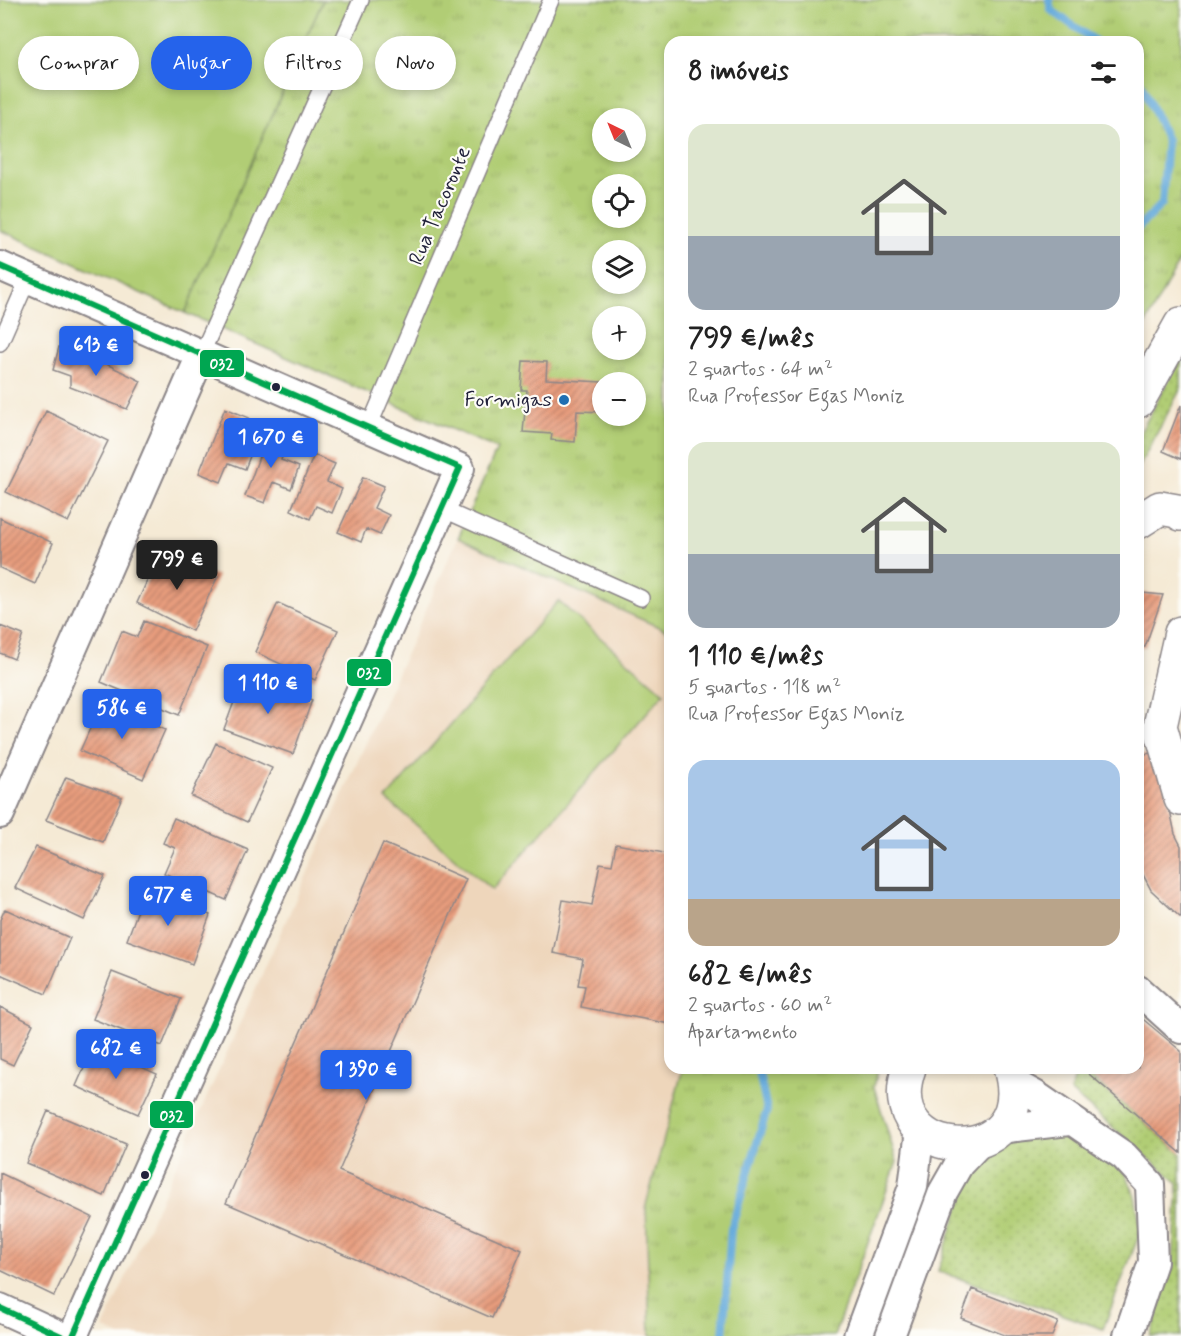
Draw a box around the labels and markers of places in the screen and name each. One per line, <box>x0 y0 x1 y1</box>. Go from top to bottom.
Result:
pin: 613 € <box>54 326 138 377</box>
unlabelled marker <box>270 381 282 393</box>
place label: Formigas <box>464 386 552 414</box>
marker: Formigas <box>557 393 571 407</box>
pin: 1 670 € <box>216 418 326 469</box>
pin: 799 € <box>135 540 219 591</box>
pin: 1 110 € <box>213 664 323 715</box>
pin: 586 € <box>80 689 164 740</box>
pin: 677 € <box>126 876 210 927</box>
pin: 682 € <box>74 1029 158 1080</box>
pin: 1 390 € <box>311 1050 421 1101</box>
unlabelled marker <box>139 1169 151 1181</box>

